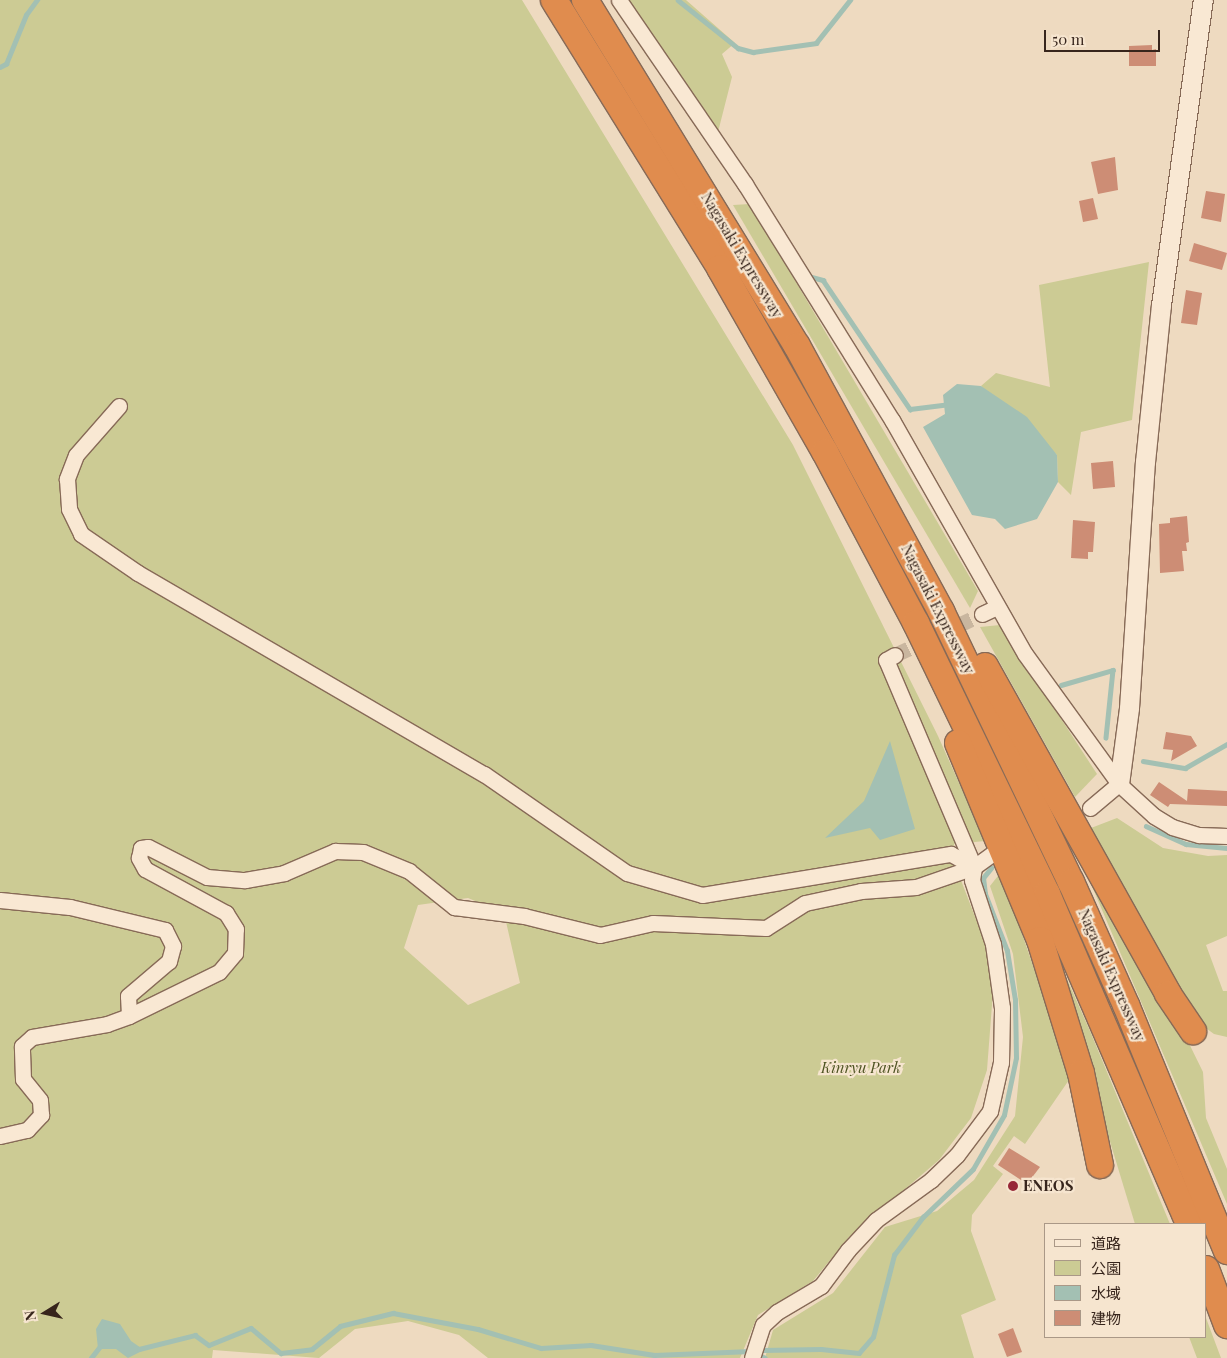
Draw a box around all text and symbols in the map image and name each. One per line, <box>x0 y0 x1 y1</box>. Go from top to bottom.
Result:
scale bar <box>1047 20 1163 52</box>
text: 50 m <box>1052 29 1084 49</box>
street label: Nagasaki Expressway <box>697 189 787 321</box>
street label: Nagasaki Expressway <box>898 541 978 677</box>
street label: Nagasaki Expressway <box>1075 906 1149 1044</box>
park label: Kinryu Park <box>821 1059 901 1077</box>
place label: ENEOS <box>1023 1177 1074 1195</box>
marker: ENEOS <box>1007 1180 1019 1192</box>
legend <box>1044 1223 1207 1338</box>
text: 道路 <box>1091 1233 1121 1253</box>
text: 公園 <box>1091 1258 1121 1278</box>
text: 水域 <box>1091 1283 1121 1303</box>
north arrow <box>20 1288 70 1338</box>
text: 建物 <box>1091 1308 1121 1328</box>
text: N <box>20 1309 40 1322</box>

